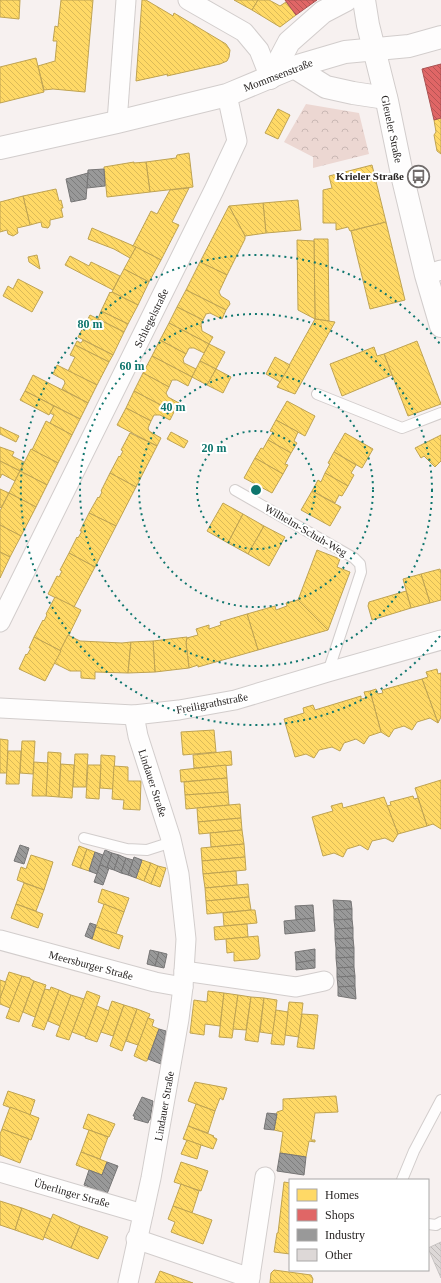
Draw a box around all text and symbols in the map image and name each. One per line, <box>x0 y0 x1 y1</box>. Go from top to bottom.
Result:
street label: Mommsenstraße <box>242 56 314 94</box>
street label: Gleueler Straße <box>379 94 405 164</box>
bus stop icon: Krieler Straße <box>406 163 432 189</box>
place label: Krieler Straße <box>336 170 404 182</box>
street label: Schlegelstraße <box>132 286 171 349</box>
text: 80 m <box>78 317 103 331</box>
text: 60 m <box>120 359 145 373</box>
text: 40 m <box>161 400 186 414</box>
text: 20 m <box>202 441 227 455</box>
centre of rings <box>249 483 263 497</box>
street label: Wilhelm-Schuh-Weg <box>263 502 350 559</box>
street label: Freiligrathstraße <box>175 690 249 716</box>
street label: Lindauer Straße <box>136 748 170 819</box>
street label: Meersburger Straße <box>47 948 135 982</box>
street label: Lindauer Straße <box>152 1070 176 1142</box>
street label: Überlinger Straße <box>33 1176 111 1210</box>
legend <box>289 1179 429 1271</box>
text: Homes <box>325 1188 359 1202</box>
text: Shops <box>325 1208 355 1222</box>
text: Industry <box>325 1228 365 1242</box>
text: Other <box>325 1248 352 1262</box>

